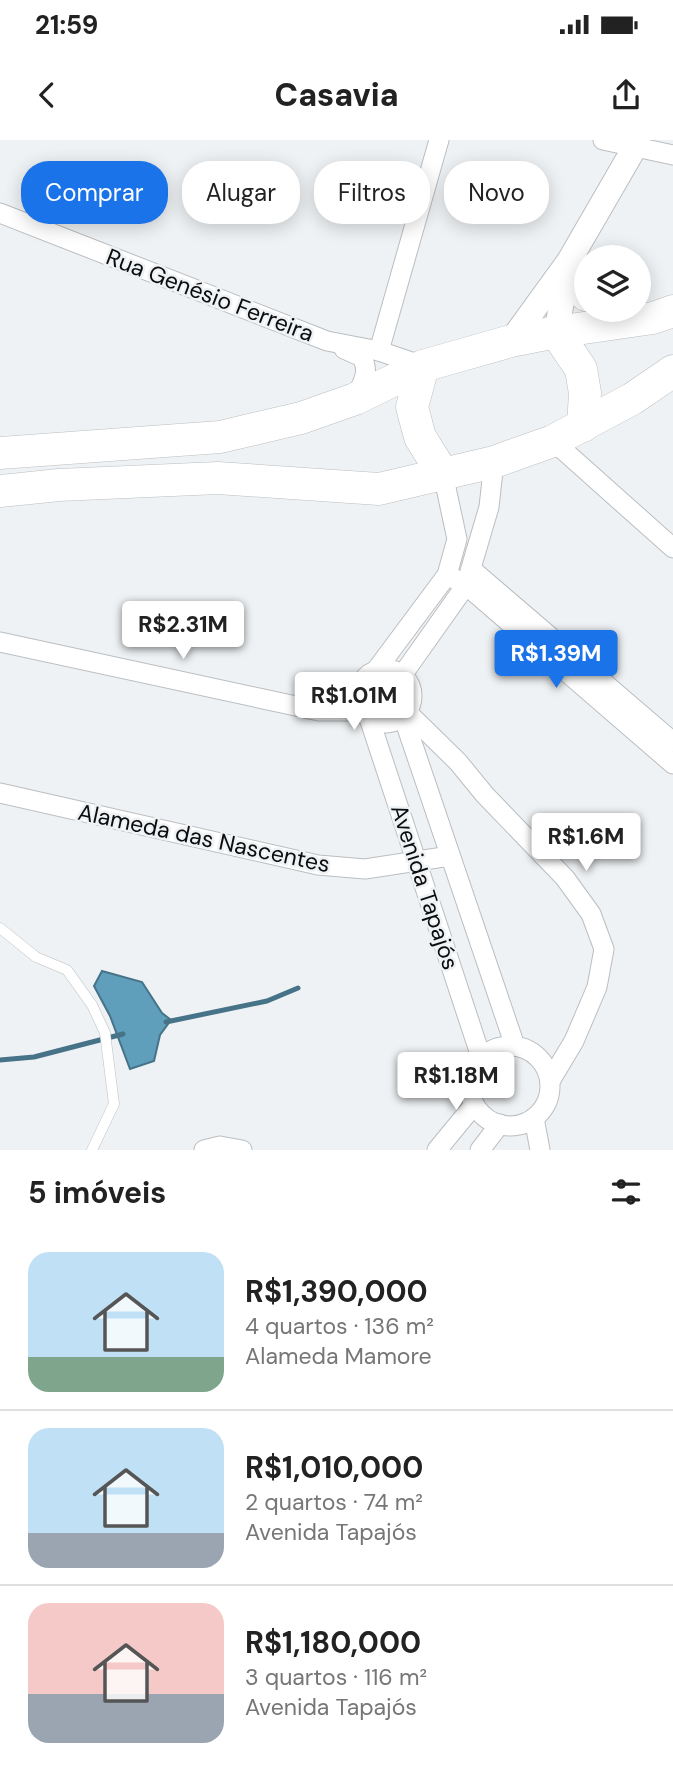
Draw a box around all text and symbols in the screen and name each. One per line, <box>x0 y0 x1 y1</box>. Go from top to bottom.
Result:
text: 21:59 <box>35 8 98 42</box>
text: Casavia <box>274 74 399 116</box>
icon: back <box>28 76 66 114</box>
icon: share <box>607 76 645 114</box>
chip: Comprar <box>21 161 168 224</box>
chip: Alugar <box>182 161 300 224</box>
chip: Filtros <box>314 161 430 224</box>
chip: Novo <box>444 161 549 224</box>
street label: Rua Genésio Ferreira <box>102 242 318 348</box>
map controls <box>574 245 651 322</box>
button: layers <box>574 245 651 322</box>
pin: R$2.31M <box>118 602 248 661</box>
text: R$2.31M <box>138 609 228 639</box>
pin: R$1.39M <box>491 630 621 690</box>
text: R$1.39M <box>511 638 601 668</box>
pin: R$1.01M <box>289 672 419 732</box>
text: R$1.01M <box>311 680 397 710</box>
street label: Alameda das Nascentes <box>75 797 333 879</box>
street label: Avenida Tapajós <box>384 801 466 973</box>
pin: R$1.6M <box>529 814 643 873</box>
text: R$1.6M <box>548 821 624 851</box>
pin: R$1.18M <box>391 1052 521 1112</box>
text: R$1.18M <box>413 1060 499 1090</box>
text: 5 imóveis <box>28 1173 166 1212</box>
icon: filters <box>607 1173 645 1211</box>
text: R$1,390,000 <box>245 1272 428 1311</box>
icon: home <box>84 1280 168 1364</box>
text: 4 quartos · 136 m² <box>245 1311 434 1341</box>
text: Alameda Mamore <box>245 1341 432 1371</box>
text: R$1,010,000 <box>245 1448 423 1487</box>
icon: home <box>84 1456 168 1540</box>
text: 2 quartos · 74 m² <box>245 1487 423 1517</box>
text: Avenida Tapajós <box>245 1517 417 1547</box>
text: R$1,180,000 <box>245 1623 421 1662</box>
icon: home <box>84 1631 168 1715</box>
text: 3 quartos · 116 m² <box>245 1662 427 1692</box>
text: Avenida Tapajós <box>245 1692 417 1722</box>

